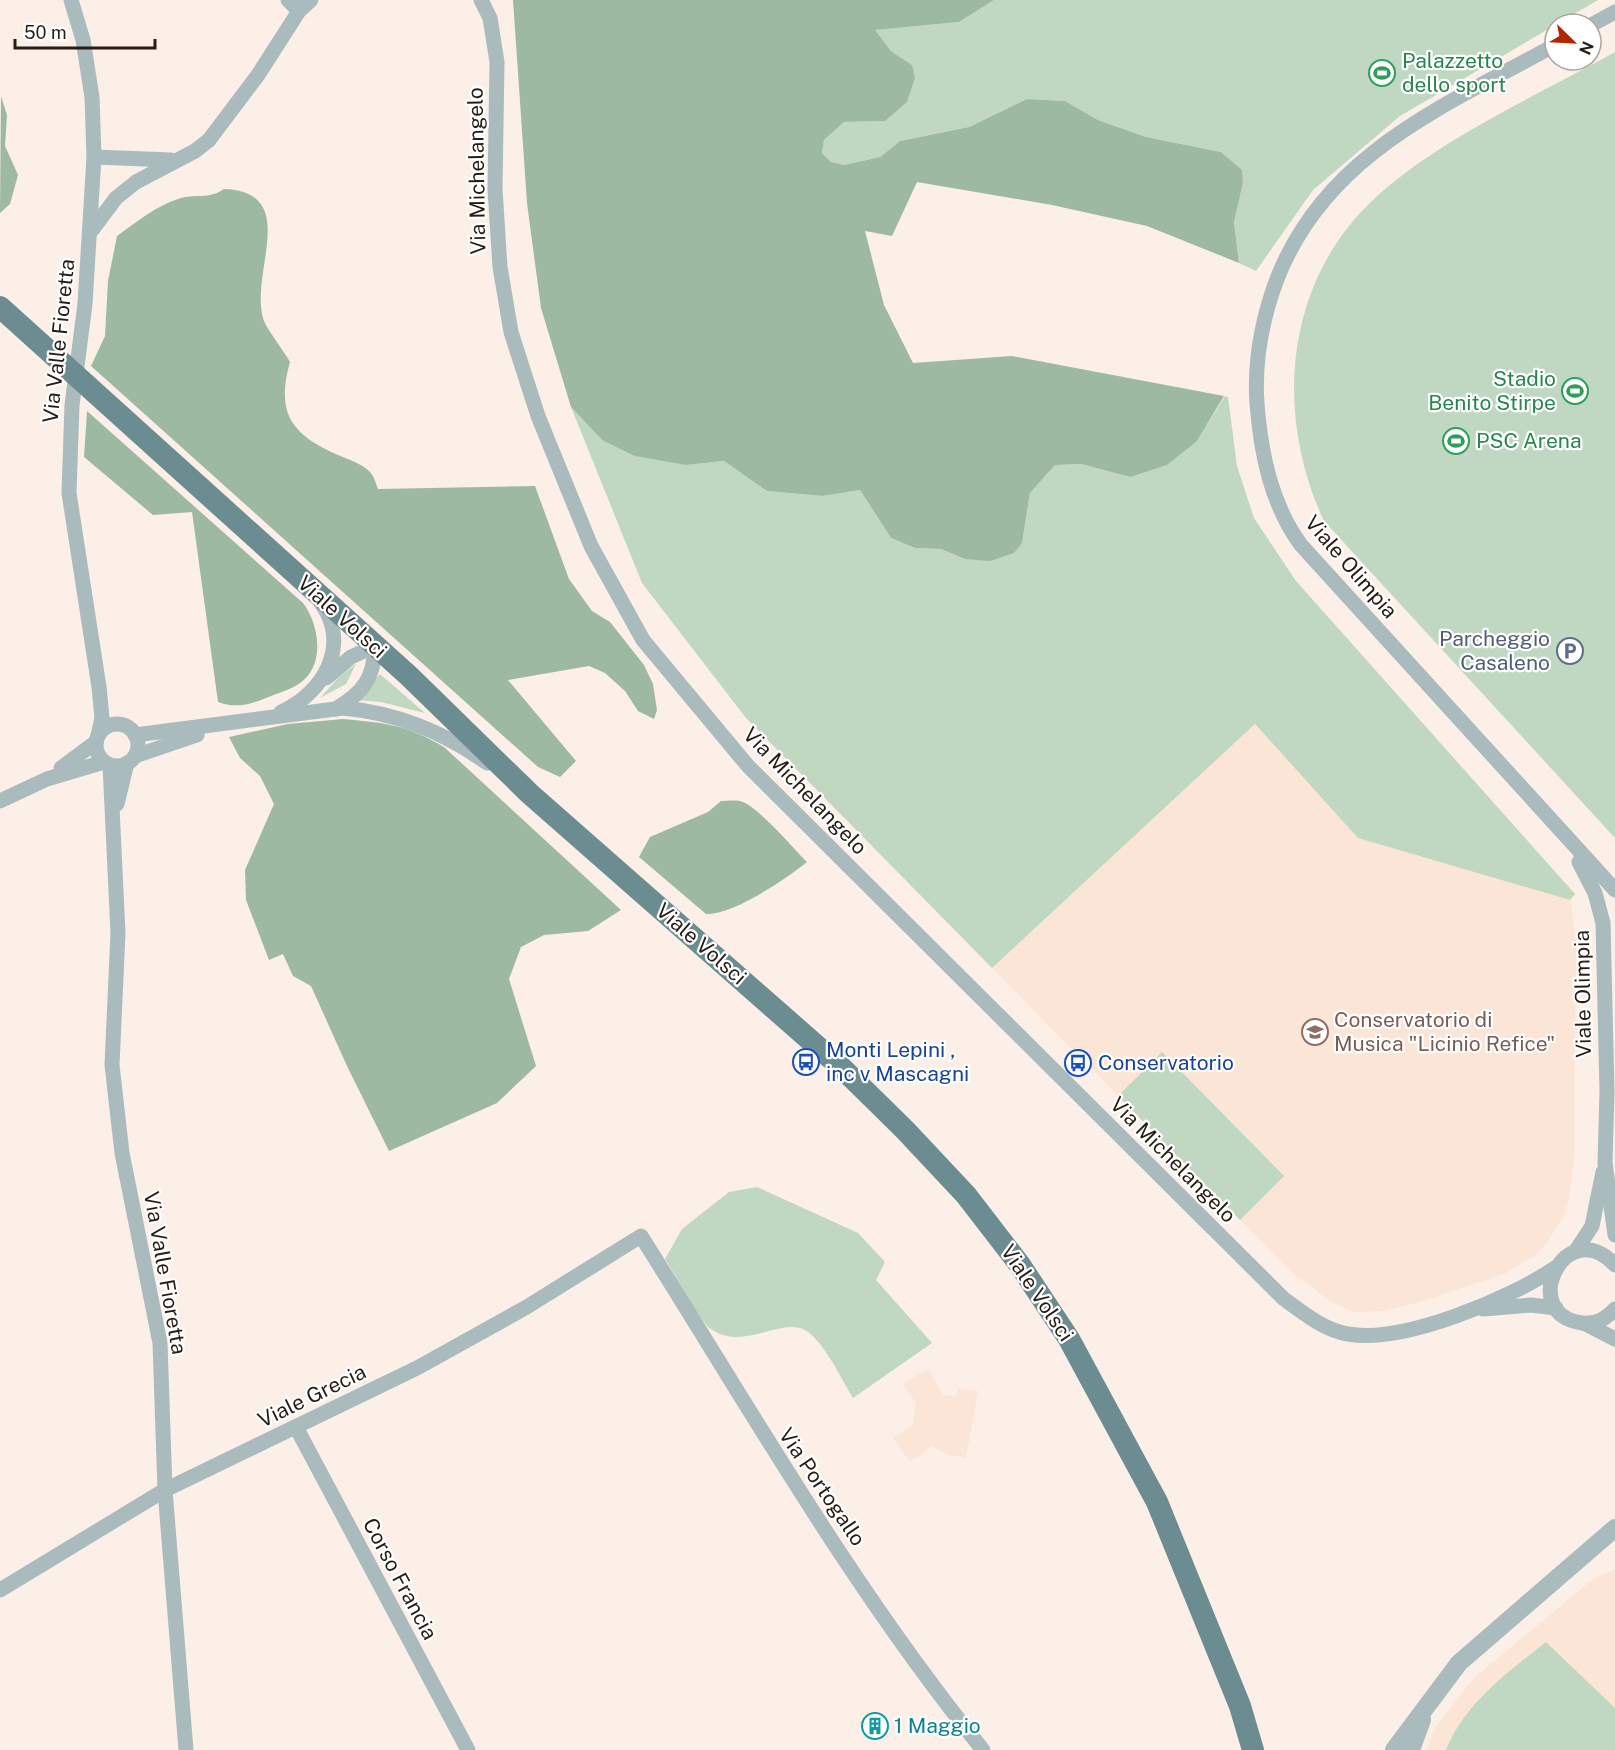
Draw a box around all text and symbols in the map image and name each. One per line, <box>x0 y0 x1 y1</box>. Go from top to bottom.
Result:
scale bar <box>15 12 154 50</box>
north arrow <box>1543 12 1603 72</box>
text: 50 m <box>24 22 67 43</box>
text: N <box>1575 38 1597 57</box>
place label: Palazzetto dello sport <box>1402 48 1506 97</box>
sports icon: Palazzetto dello sport <box>1367 58 1397 88</box>
street label: Via Michelangelo <box>463 87 490 255</box>
street label: Via Valle Fioretta <box>37 258 80 424</box>
place label: Stadio Benito Stirpe <box>1428 366 1556 415</box>
sports icon: Stadio Benito Stirpe <box>1560 376 1590 406</box>
sports icon: PSC Arena <box>1441 426 1471 456</box>
place label: PSC Arena <box>1476 428 1582 453</box>
street label: Viale Olimpia <box>1300 510 1403 623</box>
street label: Viale Volsci <box>293 570 392 663</box>
place label: Parcheggio Casaleno <box>1439 626 1550 675</box>
parking icon: Parcheggio Casaleno <box>1555 636 1585 666</box>
street label: Via Michelangelo <box>738 722 873 860</box>
street label: Viale Volsci <box>651 898 752 990</box>
street label: Viale Olimpia <box>1569 930 1596 1058</box>
place label: Conservatorio di Musica "Licinio Refice" <box>1334 1007 1555 1056</box>
school or university icon: Conservatorio di Musica "Licinio Refice" <box>1300 1017 1330 1047</box>
place label: Monti Lepini , inc v Mascagni <box>826 1037 969 1086</box>
bus stop icon: Monti Lepini , inc v Mascagni <box>791 1047 821 1077</box>
bus stop icon: Conservatorio <box>1063 1048 1093 1078</box>
place label: Conservatorio <box>1098 1050 1234 1075</box>
street label: Via Michelangelo <box>1105 1092 1241 1228</box>
street label: Via Valle Fioretta <box>139 1190 192 1356</box>
street label: Viale Volsci <box>996 1240 1079 1346</box>
street label: Viale Grecia <box>254 1359 370 1432</box>
street label: Via Portogallo <box>774 1423 871 1550</box>
street label: Corso Francia <box>358 1514 443 1644</box>
building icon: 1 Maggio <box>860 1711 890 1741</box>
place label: 1 Maggio <box>894 1713 981 1738</box>

